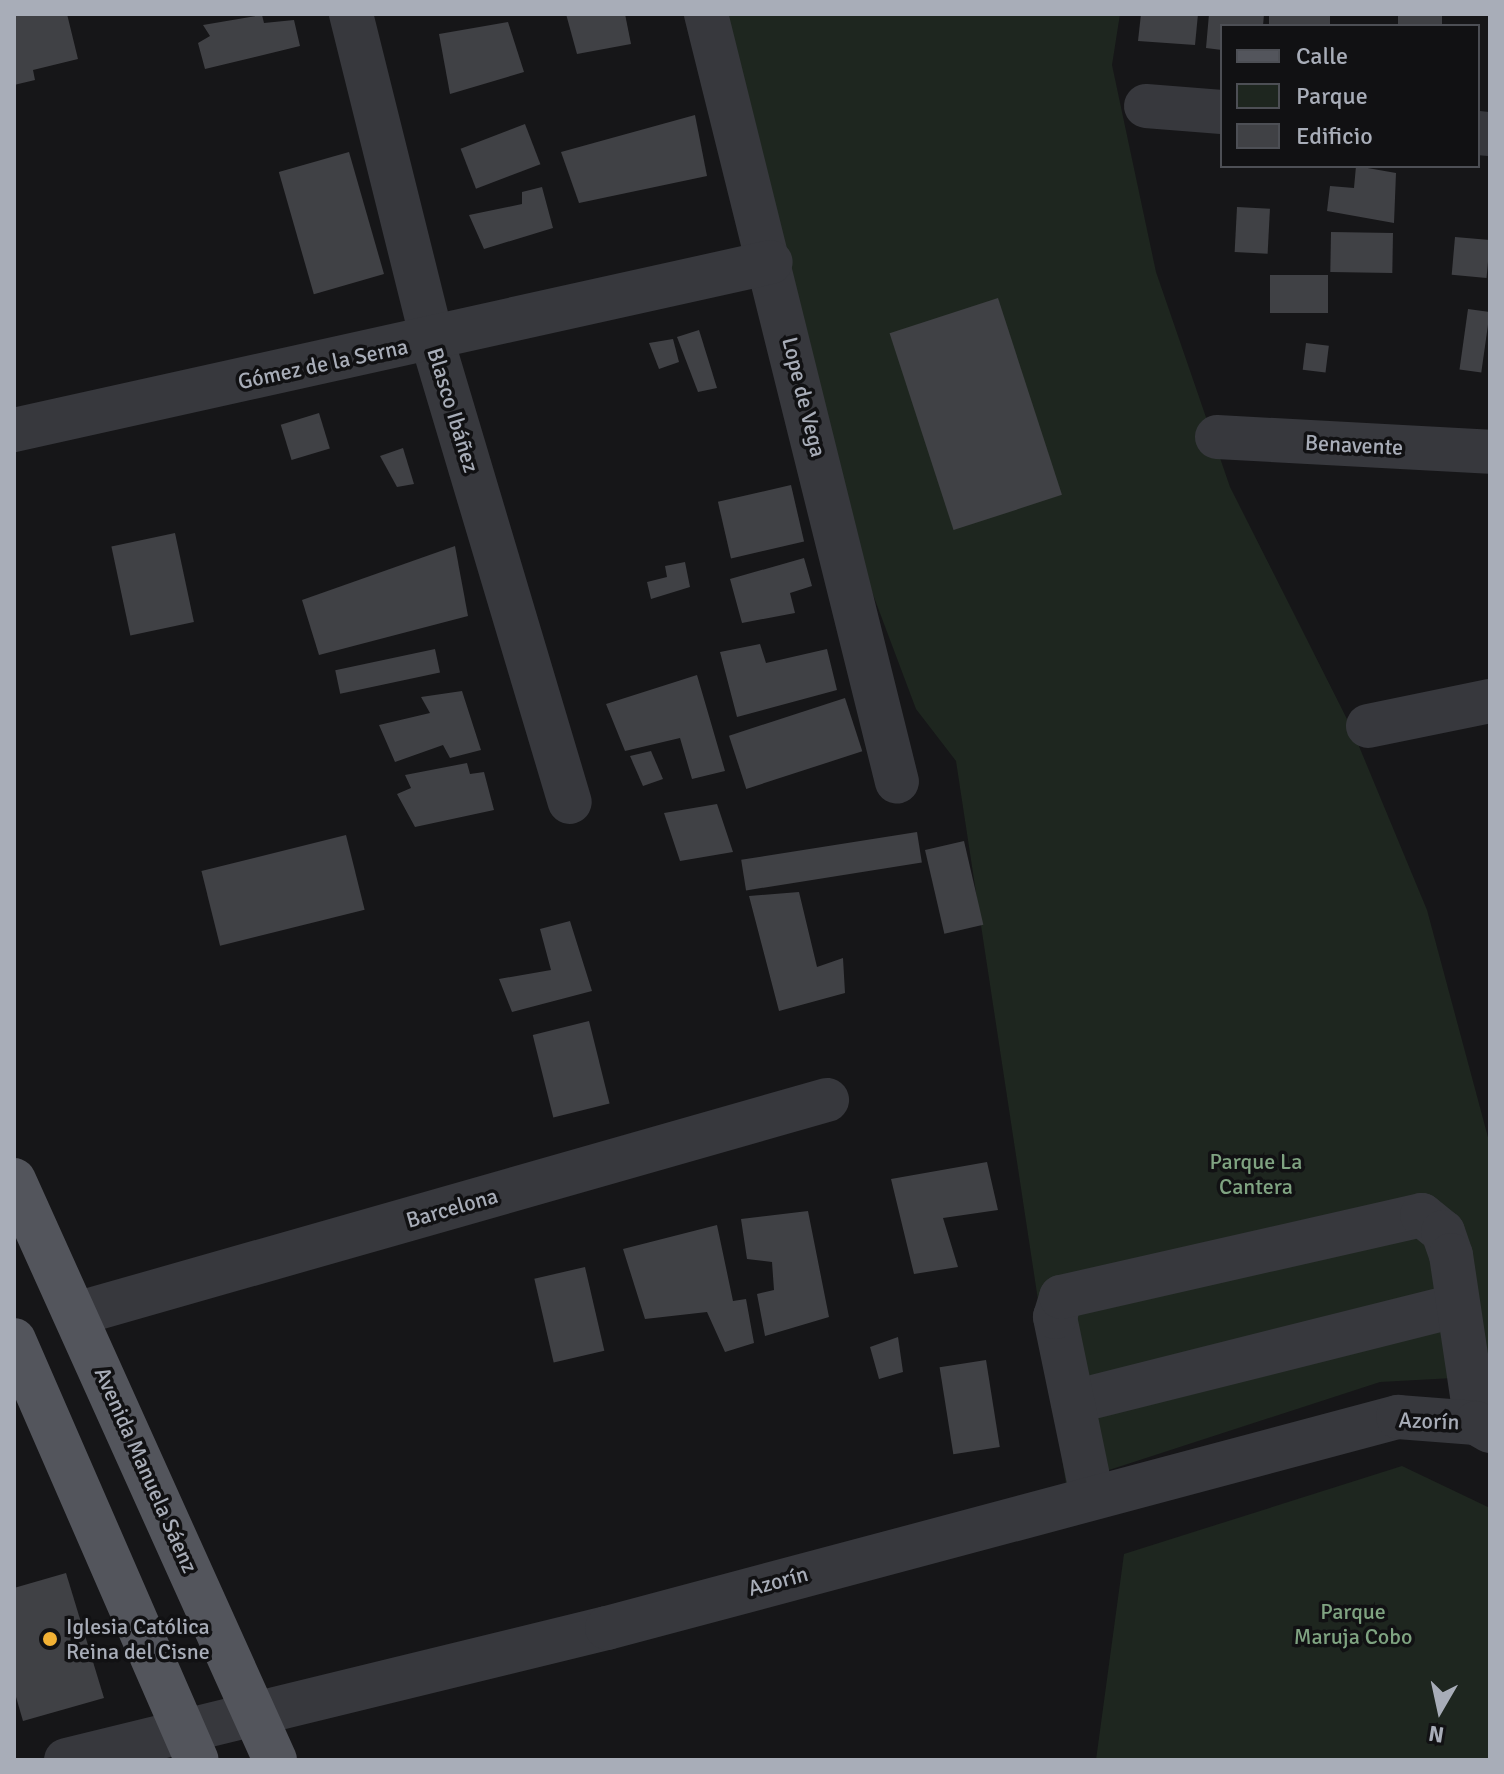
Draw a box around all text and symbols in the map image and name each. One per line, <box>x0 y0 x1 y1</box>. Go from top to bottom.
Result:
legend <box>1220 24 1480 168</box>
text: Calle <box>1296 41 1348 71</box>
text: Parque <box>1296 81 1368 111</box>
text: Edificio <box>1296 121 1373 151</box>
street label: Gómez de la Serna <box>236 333 410 395</box>
street label: Lope de Vega <box>776 334 832 460</box>
street label: Blasco Ibáñez <box>421 344 485 476</box>
street label: Benavente <box>1304 429 1404 461</box>
park label: Parque La Cantera <box>1210 1148 1302 1200</box>
street label: Barcelona <box>403 1182 501 1234</box>
street label: Avenida Manuela Sáenz <box>89 1363 203 1577</box>
street label: Azorín <box>1398 1407 1460 1435</box>
street label: Azorín <box>745 1560 811 1602</box>
park label: Parque Maruja Cobo <box>1294 1598 1412 1650</box>
place label: Iglesia Católica Reina del Cisne <box>66 1613 210 1664</box>
marker: Iglesia Católica Reina del Cisne <box>41 1630 59 1648</box>
north arrow <box>1400 1670 1480 1750</box>
text: N <box>1426 1720 1446 1749</box>

